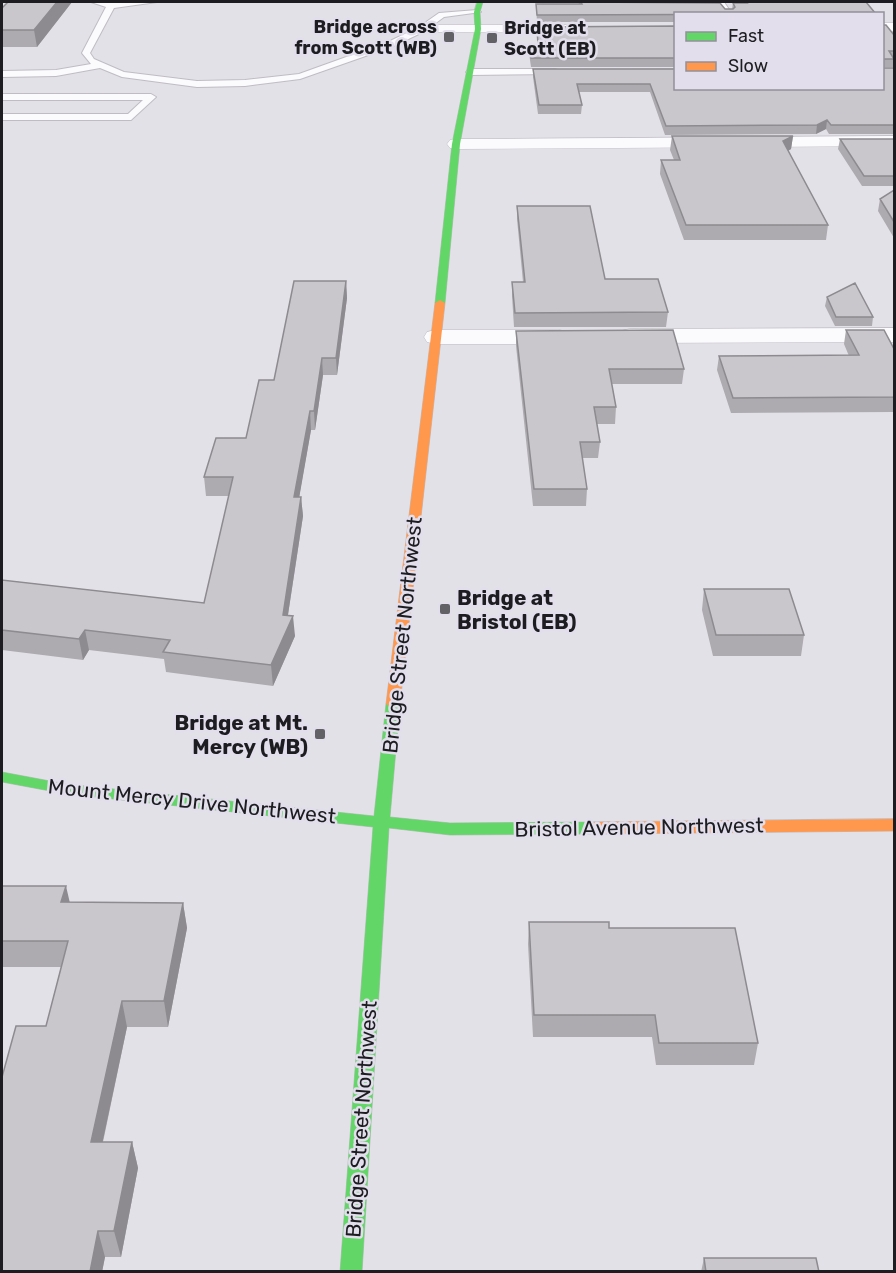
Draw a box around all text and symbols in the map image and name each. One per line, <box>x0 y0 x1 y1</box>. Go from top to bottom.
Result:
legend <box>674 12 884 90</box>
place label: Bridge across from Scott (WB) <box>294 16 437 59</box>
place label: Bridge at Scott (EB) <box>504 17 596 60</box>
text: Fast <box>728 25 764 47</box>
marker: Bridge across from Scott (WB) <box>442 30 456 44</box>
marker: Bridge at Scott (EB) <box>485 31 499 45</box>
text: Slow <box>728 55 768 77</box>
street label: Bridge Street Northwest <box>377 516 427 754</box>
place label: Bridge at Bristol (EB) <box>457 585 576 634</box>
marker: Bridge at Bristol (EB) <box>438 602 452 616</box>
place label: Bridge at Mt. Mercy (WB) <box>174 710 308 759</box>
marker: Bridge at Mt. Mercy (WB) <box>313 727 327 741</box>
street label: Mount Mercy Drive Northwest <box>47 773 337 829</box>
street label: Bristol Avenue Northwest <box>514 812 764 842</box>
street label: Bridge Street Northwest <box>340 1000 382 1238</box>

